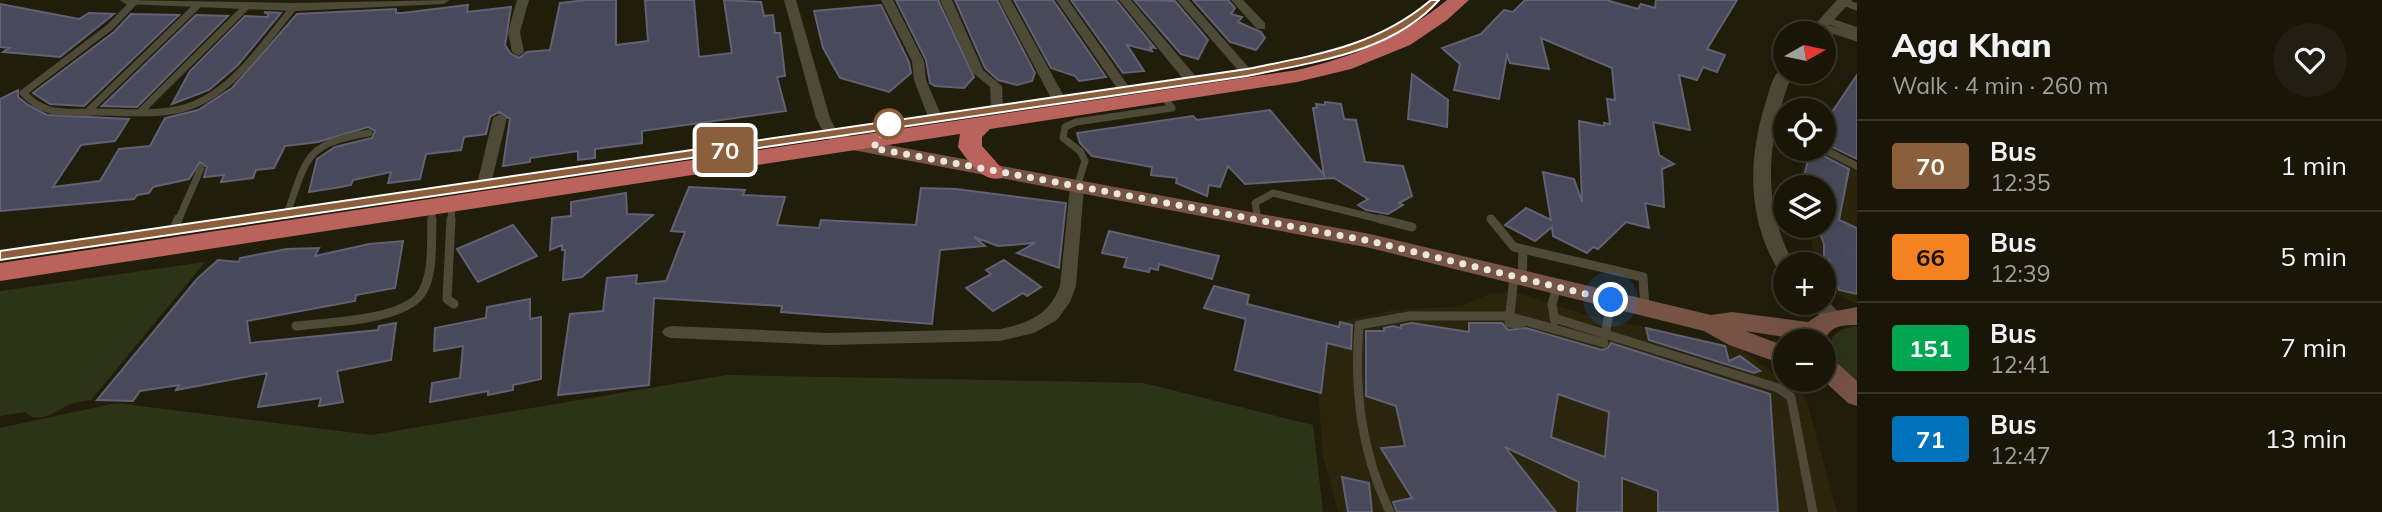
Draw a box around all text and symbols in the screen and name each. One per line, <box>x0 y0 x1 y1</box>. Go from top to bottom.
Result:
north arrow <box>1773 21 1836 84</box>
map controls <box>1773 21 1836 392</box>
button: heart <box>2273 23 2347 97</box>
text: Aga Khan <box>1892 24 2052 65</box>
text: Walk · 4 min · 260 m <box>1892 71 2109 100</box>
button: locate <box>1773 98 1836 161</box>
unlabelled marker <box>874 109 904 139</box>
line badge: 70 <box>694 127 756 173</box>
text: 70 <box>711 135 739 165</box>
text: Bus <box>1990 135 2036 168</box>
text: 1 min <box>2280 149 2347 182</box>
text: 70 <box>1916 151 1945 181</box>
text: 12:35 <box>1990 168 2050 197</box>
button: layers <box>1773 175 1836 238</box>
text: Bus <box>1990 226 2036 259</box>
text: 5 min <box>2280 240 2347 273</box>
text: 66 <box>1916 242 1945 272</box>
button: + <box>1773 252 1836 315</box>
text: 12:39 <box>1990 259 2050 288</box>
your location <box>1593 282 1628 317</box>
text: Bus <box>1990 317 2036 350</box>
button: − <box>1773 329 1836 392</box>
text: 7 min <box>2280 331 2347 364</box>
text: 151 <box>1909 333 1952 363</box>
text: 12:41 <box>1990 350 2050 379</box>
text: Bus <box>1990 408 2036 441</box>
text: 13 min <box>2265 422 2347 455</box>
text: 71 <box>1916 424 1945 454</box>
text: 12:47 <box>1990 441 2050 470</box>

